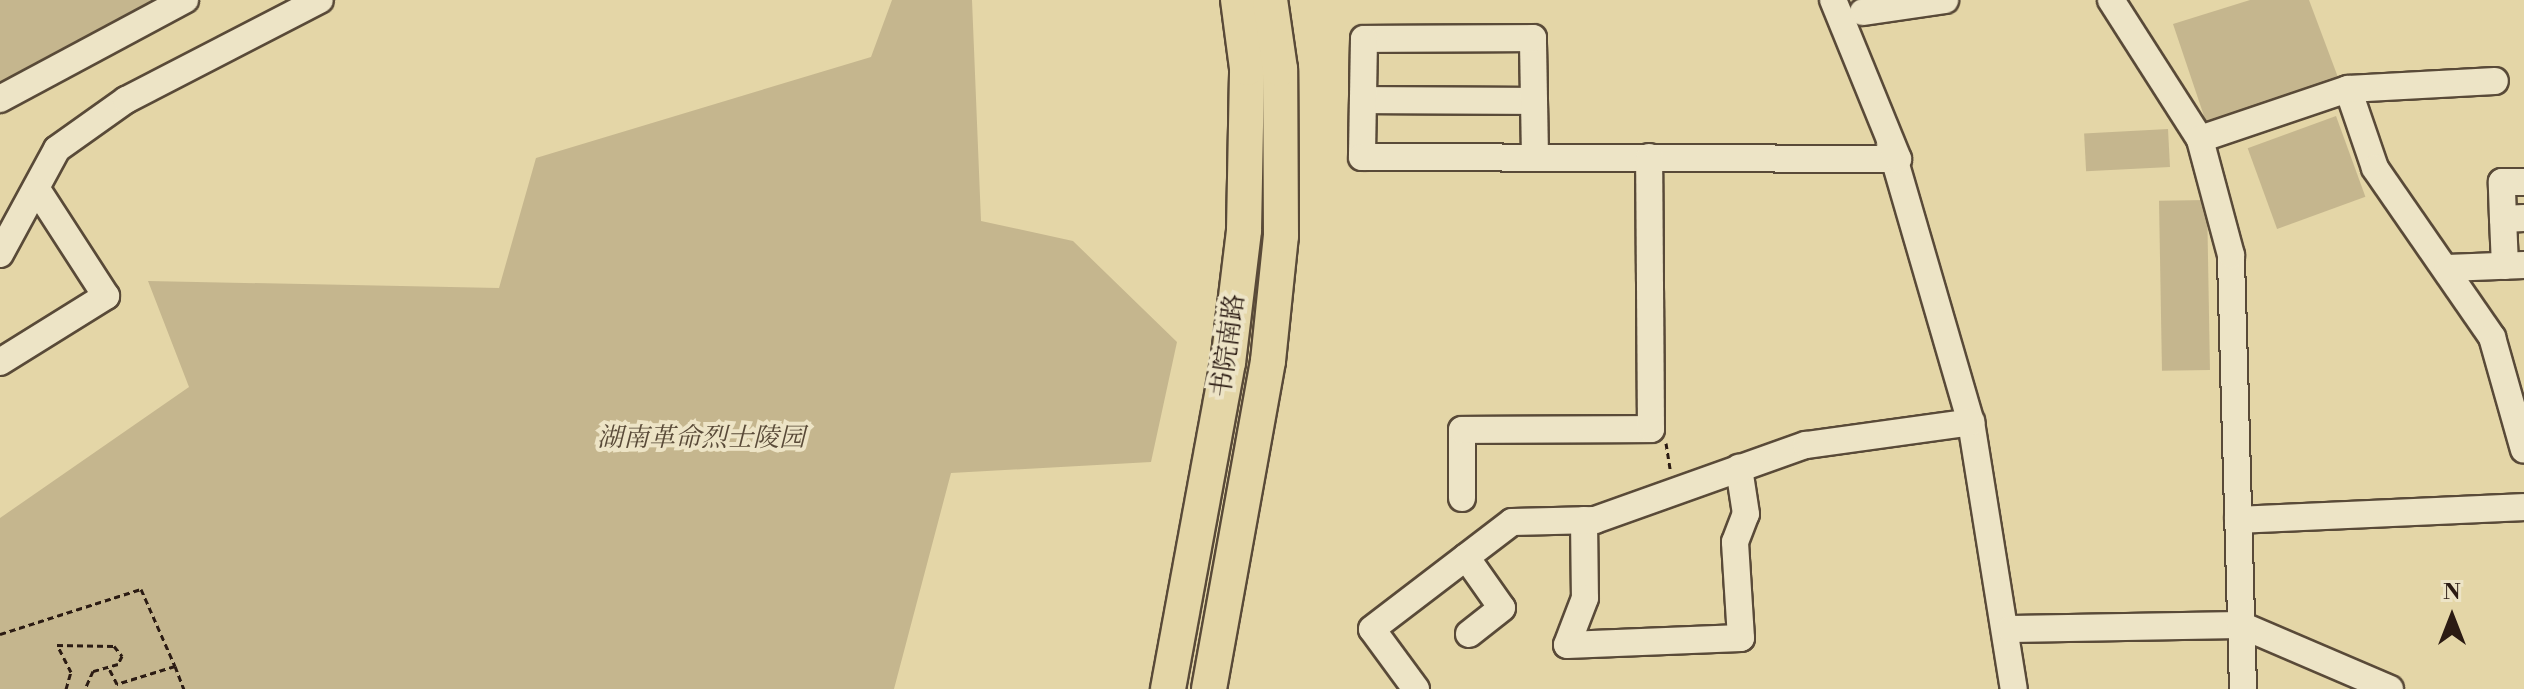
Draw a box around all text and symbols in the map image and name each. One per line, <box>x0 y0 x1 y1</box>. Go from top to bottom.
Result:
street label: 书院南路 <box>1206 292 1252 400</box>
park label: 湖南革命烈士陵园 <box>597 423 805 455</box>
north arrow <box>2412 577 2492 657</box>
text: N <box>2443 579 2461 606</box>

